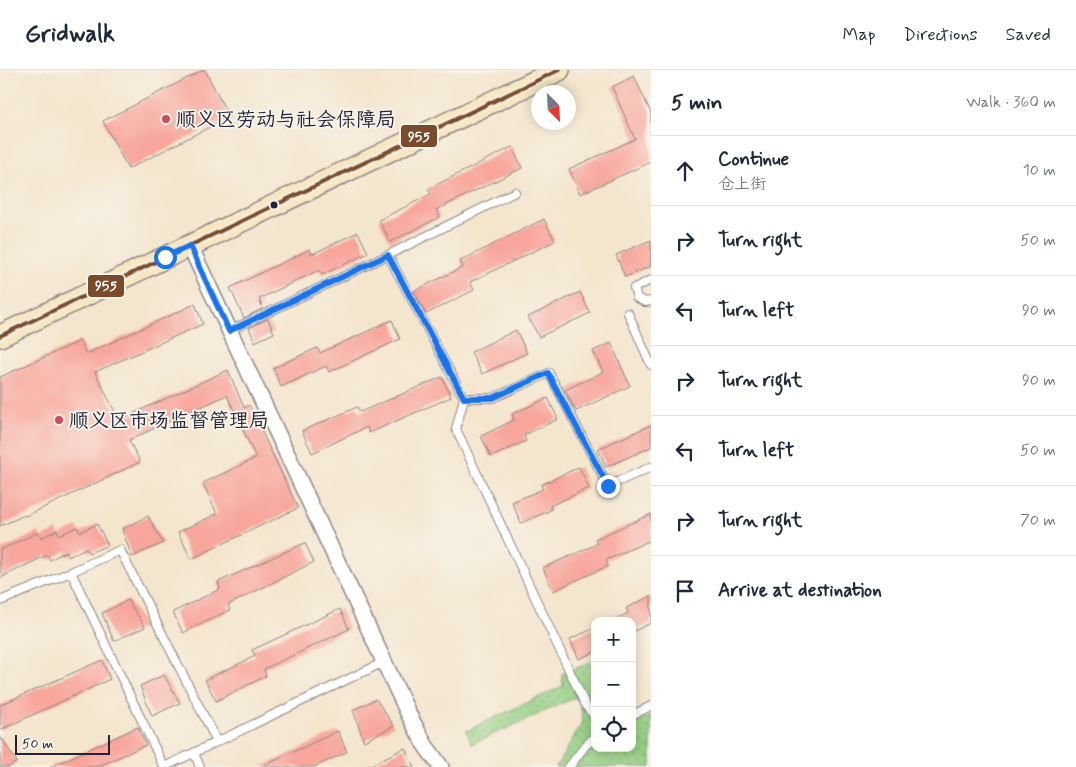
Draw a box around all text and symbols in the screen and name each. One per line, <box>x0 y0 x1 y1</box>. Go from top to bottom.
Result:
text: Gridwalk <box>25 19 115 50</box>
text: Map <box>843 23 876 47</box>
text: Directions <box>904 23 978 47</box>
text: Saved <box>1006 23 1051 47</box>
north arrow <box>531 85 576 130</box>
text: 5 min <box>671 89 723 117</box>
text: Walk · 360 m <box>966 92 1056 113</box>
place label: 顺义区劳动与社会保障局 <box>176 107 396 134</box>
marker: 顺义区劳动与社会保障局 <box>160 113 172 125</box>
line badge: 955 <box>400 124 438 148</box>
text: 955 <box>408 128 430 146</box>
text: Continue <box>718 147 789 172</box>
icon: ahead <box>671 157 699 185</box>
text: 10 m <box>1023 160 1056 181</box>
text: 仓上街 <box>718 174 766 195</box>
unlabelled marker <box>269 200 279 210</box>
icon: right <box>671 227 699 255</box>
text: Turn right <box>718 228 802 253</box>
text: 50 m <box>1020 230 1056 251</box>
route start <box>154 246 177 269</box>
line badge: 955 <box>87 274 125 298</box>
text: 955 <box>95 277 117 295</box>
icon: left <box>671 297 699 325</box>
text: Turn left <box>718 298 794 323</box>
text: 90 m <box>1022 300 1056 321</box>
icon: right <box>671 367 699 395</box>
text: Turn right <box>718 368 802 393</box>
text: 90 m <box>1022 370 1056 391</box>
place label: 顺义区市场监督管理局 <box>69 408 269 435</box>
marker: 顺义区市场监督管理局 <box>53 414 65 426</box>
icon: left <box>671 437 699 465</box>
text: Turn left <box>718 438 794 463</box>
text: 50 m <box>1020 440 1056 461</box>
route end <box>597 475 620 498</box>
icon: right <box>671 507 699 535</box>
text: Turn right <box>718 508 802 533</box>
text: 70 m <box>1020 510 1056 531</box>
icon: arrive <box>671 577 699 605</box>
text: Arrive at destination <box>718 578 882 603</box>
map controls <box>591 617 636 752</box>
button: + <box>591 617 636 662</box>
button: − <box>591 662 636 707</box>
button: locate <box>591 707 636 752</box>
scale bar <box>15 732 110 755</box>
text: 50 m <box>22 735 53 753</box>

